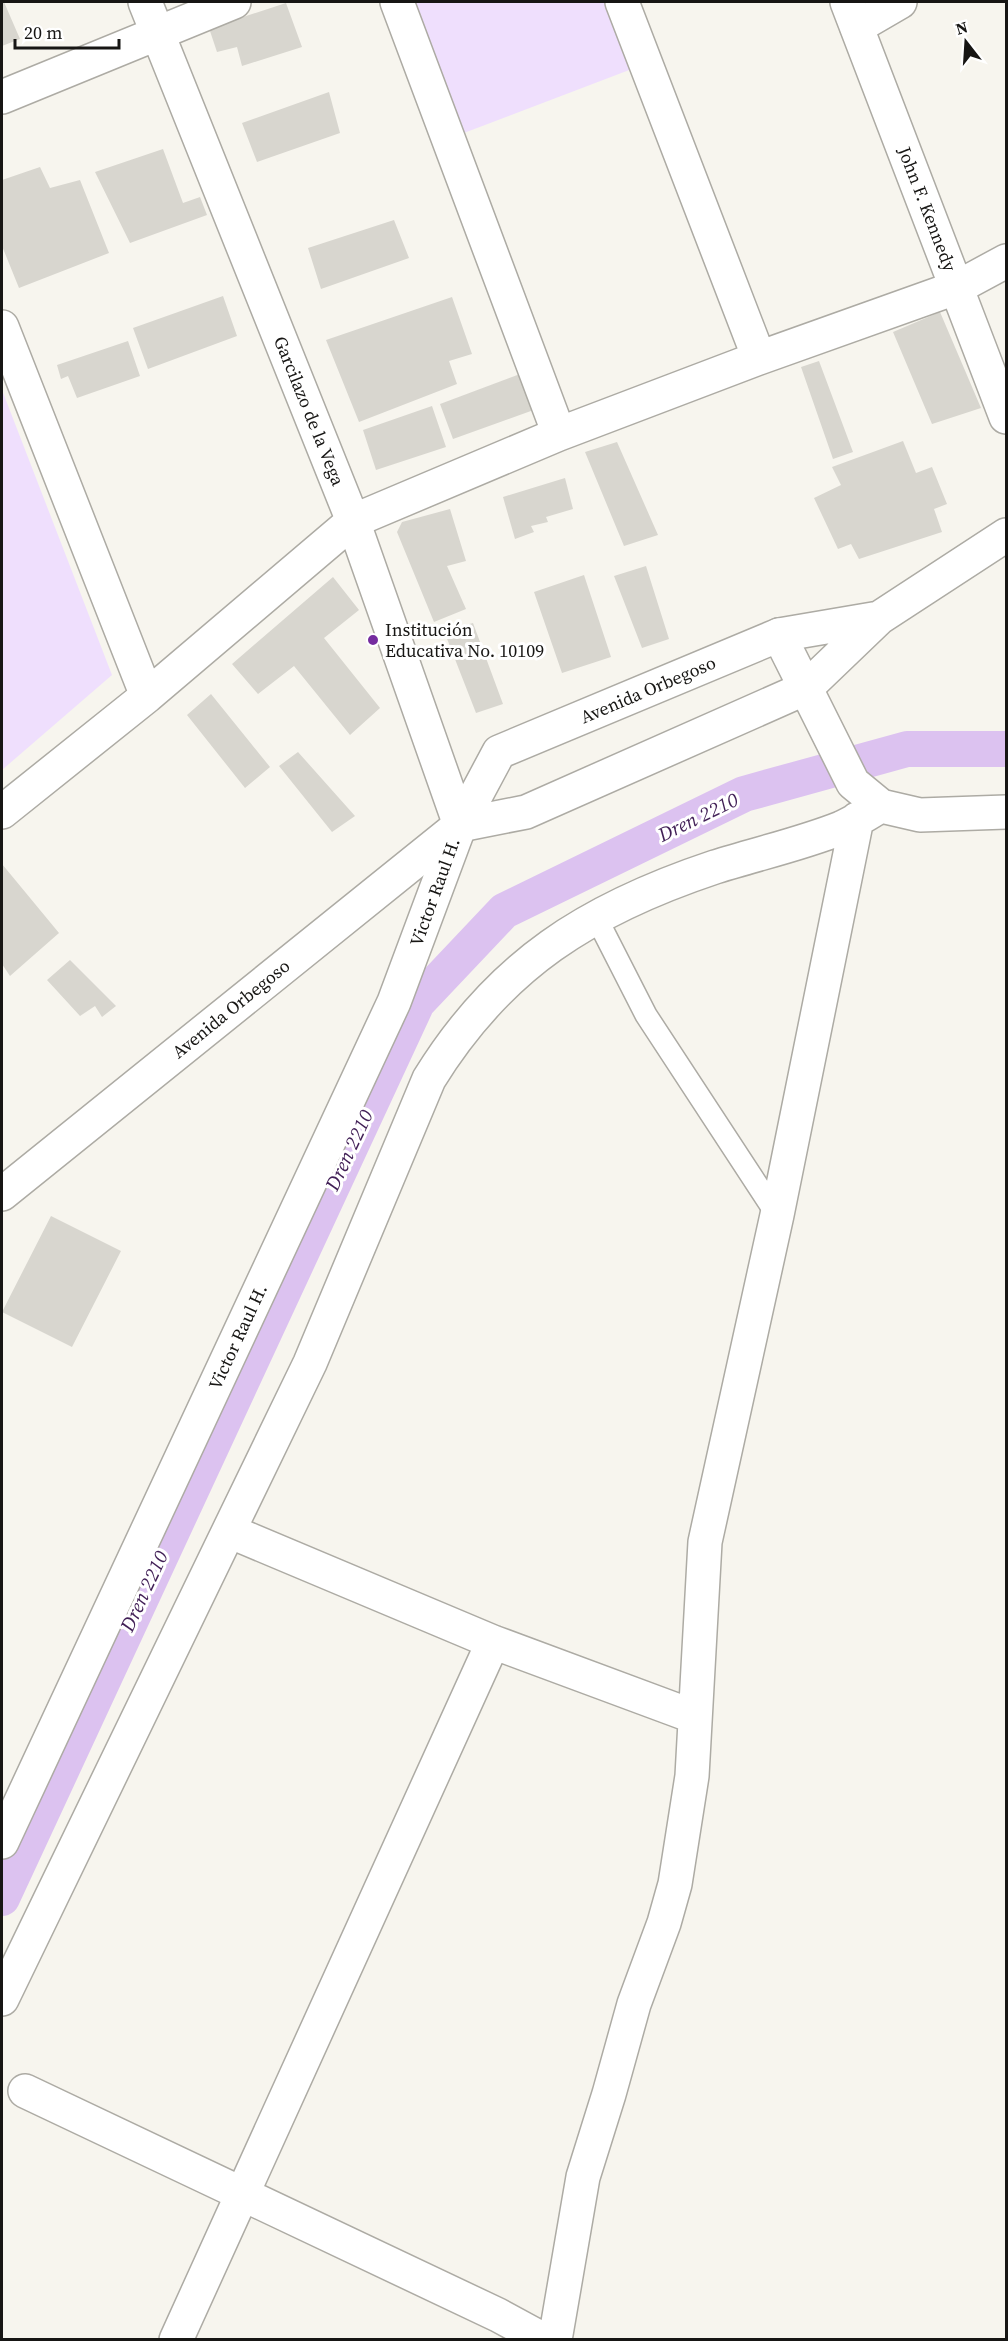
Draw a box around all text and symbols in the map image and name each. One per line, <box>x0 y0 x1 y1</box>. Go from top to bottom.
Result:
scale bar <box>15 12 118 50</box>
north arrow <box>936 12 996 72</box>
text: N <box>953 15 971 40</box>
text: 20 m <box>24 20 62 45</box>
street label: John F. Kennedy <box>892 142 963 275</box>
street label: Garcilazo de la Vega <box>268 332 351 490</box>
place label: Institución Educativa No. 10109 <box>385 617 544 663</box>
marker: Institución Educativa No. 10109 <box>366 633 380 647</box>
street label: Avenida Orbegoso <box>576 650 719 729</box>
water label: Dren 2210 <box>652 785 743 849</box>
street label: Victor Raul H. <box>403 834 466 950</box>
street label: Avenida Orbegoso <box>167 953 295 1064</box>
water label: Dren 2210 <box>318 1105 380 1196</box>
street label: Victor Raul H. <box>202 1280 273 1394</box>
water label: Dren 2210 <box>113 1546 175 1637</box>

